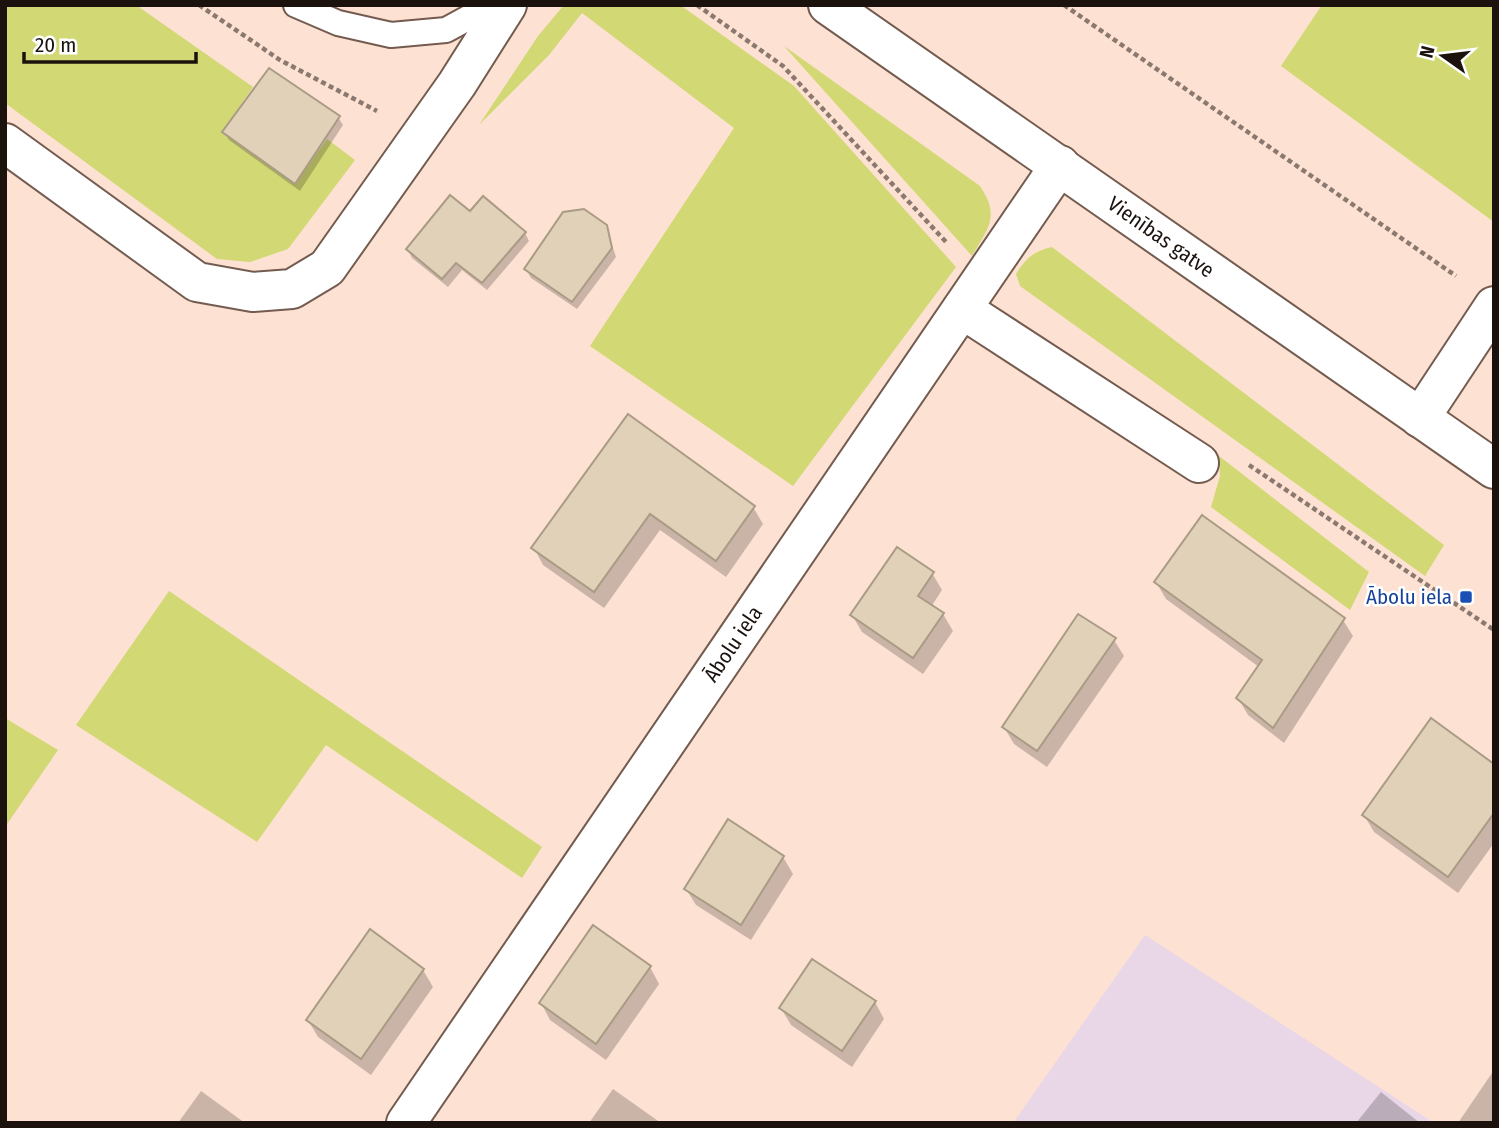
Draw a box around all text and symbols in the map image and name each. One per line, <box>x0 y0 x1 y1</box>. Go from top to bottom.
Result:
scale bar <box>24 21 196 65</box>
north arrow <box>1408 21 1478 91</box>
text: 20 m <box>35 32 76 58</box>
text: N <box>1414 44 1440 60</box>
street label: Vienības gatve <box>1103 191 1219 283</box>
place label: Ābolu iela <box>1366 584 1452 610</box>
marker: Ābolu iela <box>1458 589 1474 605</box>
street label: Ābolu iela <box>698 601 768 687</box>

